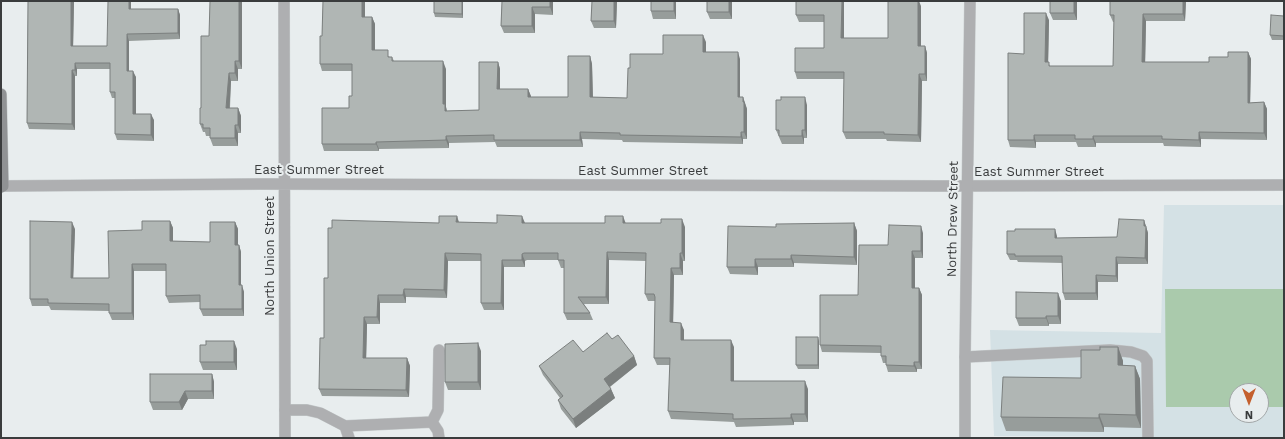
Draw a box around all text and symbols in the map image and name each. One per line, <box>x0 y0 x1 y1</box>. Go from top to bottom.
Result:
street label: North Drew Street <box>944 161 962 277</box>
street label: East Summer Street <box>254 162 384 178</box>
street label: East Summer Street <box>578 163 708 179</box>
street label: East Summer Street <box>974 164 1104 180</box>
street label: North Union Street <box>262 196 278 316</box>
north arrow <box>1229 383 1269 423</box>
text: N <box>1245 408 1253 421</box>

